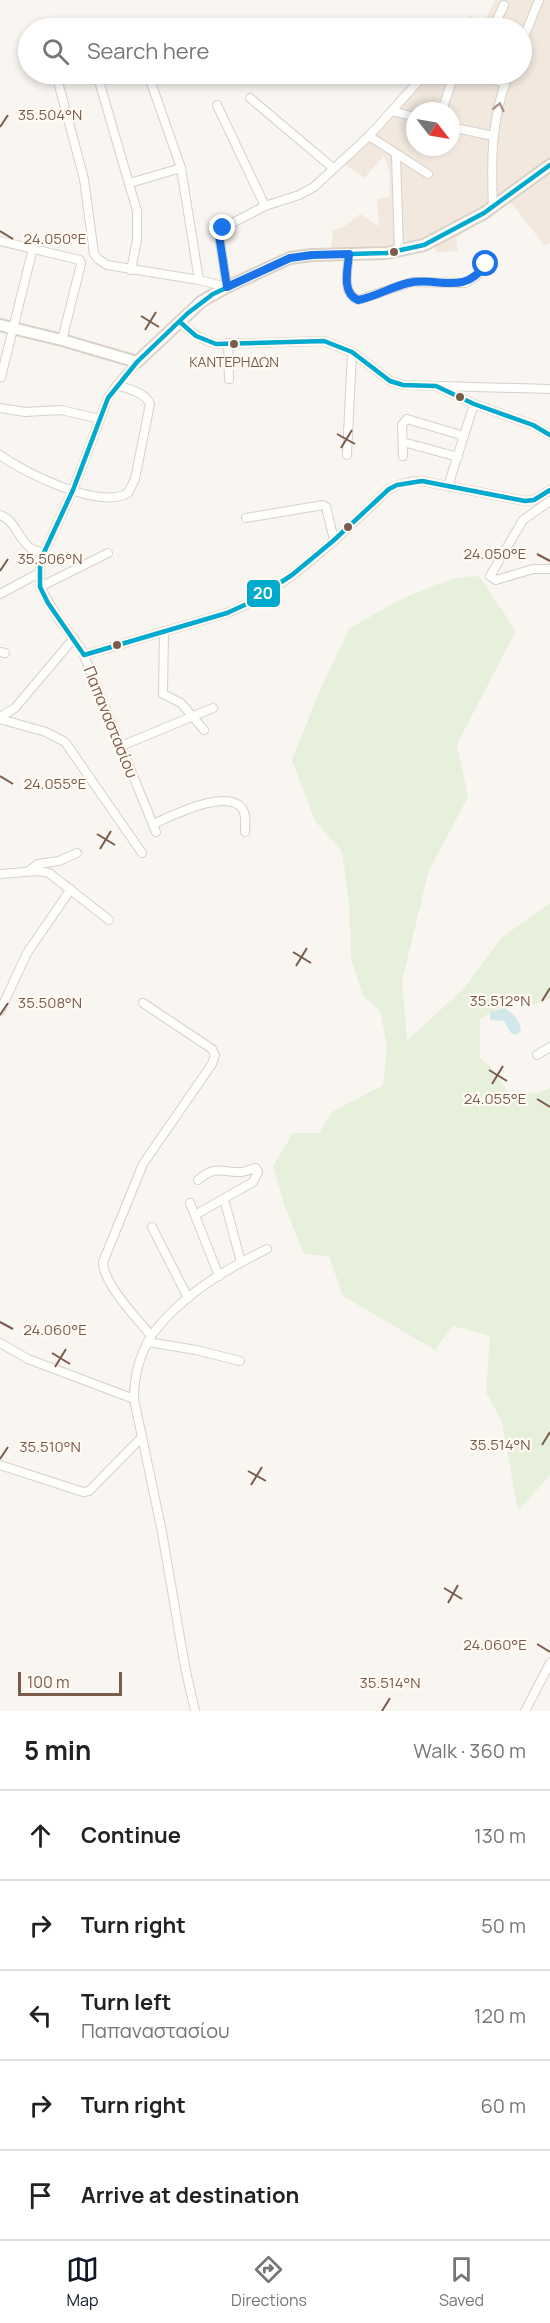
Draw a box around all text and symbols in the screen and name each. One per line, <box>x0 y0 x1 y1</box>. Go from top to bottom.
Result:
search box <box>18 18 532 84</box>
icon: search <box>39 35 72 68</box>
text: Search here <box>87 36 209 66</box>
north arrow <box>406 102 460 156</box>
one-way arrow <box>491 102 504 112</box>
text: 35.504°N <box>18 104 82 125</box>
route end <box>209 214 235 240</box>
text: 24.050°E <box>24 228 86 249</box>
unlabelled marker <box>388 246 400 258</box>
route start <box>472 250 498 276</box>
marker: ΚΑΝΤΕΡΗΔΩΝ <box>228 338 240 350</box>
place label: ΚΑΝΤΕΡΗΔΩΝ <box>189 352 279 371</box>
unlabelled marker <box>454 391 466 403</box>
unlabelled marker <box>342 521 354 533</box>
text: 24.050°E <box>464 543 526 564</box>
text: 35.506°N <box>18 548 82 569</box>
line badge: 20 <box>246 579 281 608</box>
text: 20 <box>253 582 273 604</box>
unlabelled marker <box>111 639 123 651</box>
street label: Παπαναστασίου <box>79 663 143 781</box>
text: 24.055°E <box>24 773 86 794</box>
text: 35.512°N <box>470 990 530 1011</box>
text: 35.508°N <box>18 992 82 1013</box>
text: 24.055°E <box>464 1088 526 1109</box>
text: 24.060°E <box>23 1319 87 1340</box>
text: 35.514°N <box>469 1434 531 1455</box>
text: 35.510°N <box>19 1436 81 1457</box>
text: 24.060°E <box>463 1634 527 1655</box>
scale bar <box>18 1669 122 1696</box>
text: 100 m <box>27 1671 70 1693</box>
text: 35.514°N <box>359 1672 421 1693</box>
text: 5 min <box>24 1732 91 1768</box>
text: Walk · 360 m <box>413 1737 526 1764</box>
icon: ahead <box>24 1819 57 1852</box>
text: Continue <box>81 1820 181 1850</box>
text: 130 m <box>474 1822 526 1849</box>
icon: right <box>24 1909 57 1942</box>
text: Turn right <box>81 1910 186 1940</box>
text: 50 m <box>481 1912 526 1939</box>
text: Turn left <box>81 1987 171 2017</box>
icon: left <box>24 1999 57 2032</box>
text: 120 m <box>474 2002 526 2029</box>
text: Παπαναστασίου <box>81 2017 230 2044</box>
icon: right <box>24 2089 57 2122</box>
text: Turn right <box>81 2090 186 2120</box>
text: 60 m <box>480 2092 526 2119</box>
icon: arrive <box>24 2179 57 2212</box>
text: Arrive at destination <box>81 2180 299 2210</box>
tab: Map <box>66 2253 99 2311</box>
tab: Directions <box>231 2253 307 2311</box>
tab: Saved <box>439 2253 484 2311</box>

